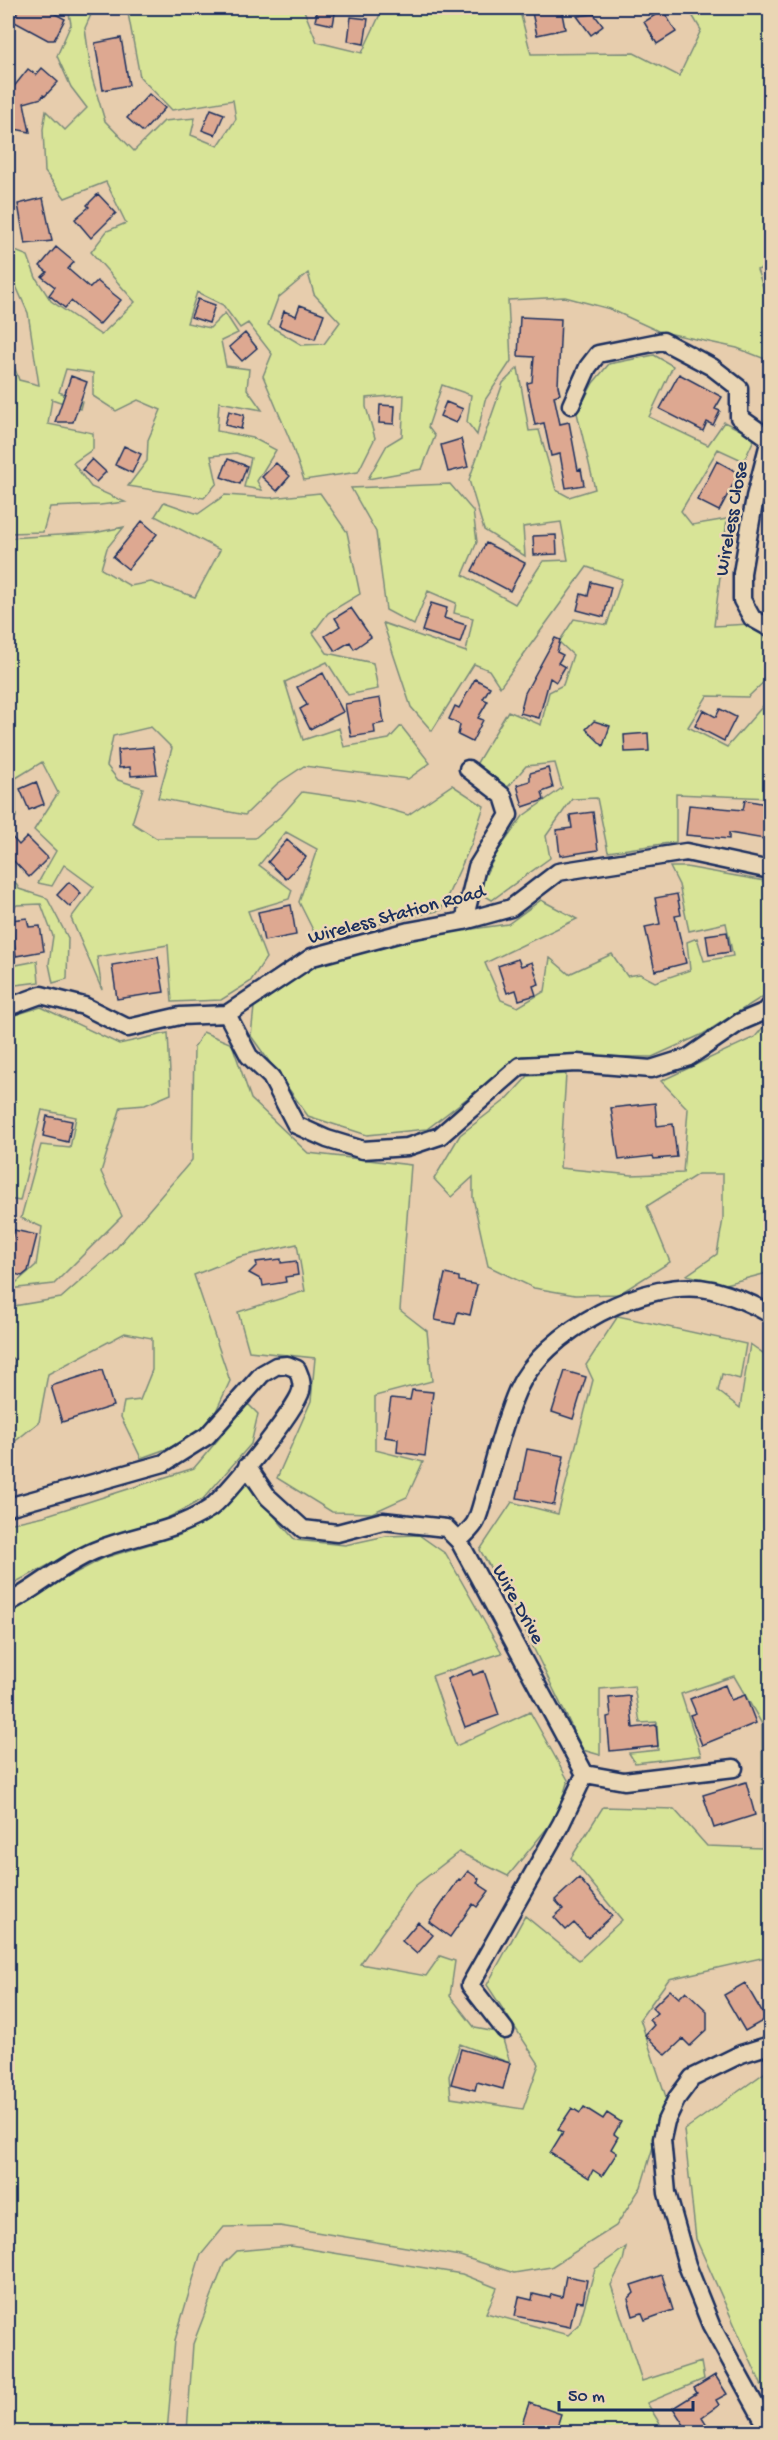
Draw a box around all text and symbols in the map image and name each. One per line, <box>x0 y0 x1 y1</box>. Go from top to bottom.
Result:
street label: Wireless Close <box>712 459 755 578</box>
street label: Wireless Station Road <box>306 881 490 951</box>
street label: Wire Drive <box>486 1561 548 1649</box>
scale bar <box>559 2374 692 2412</box>
text: 50 m <box>568 2387 605 2408</box>

